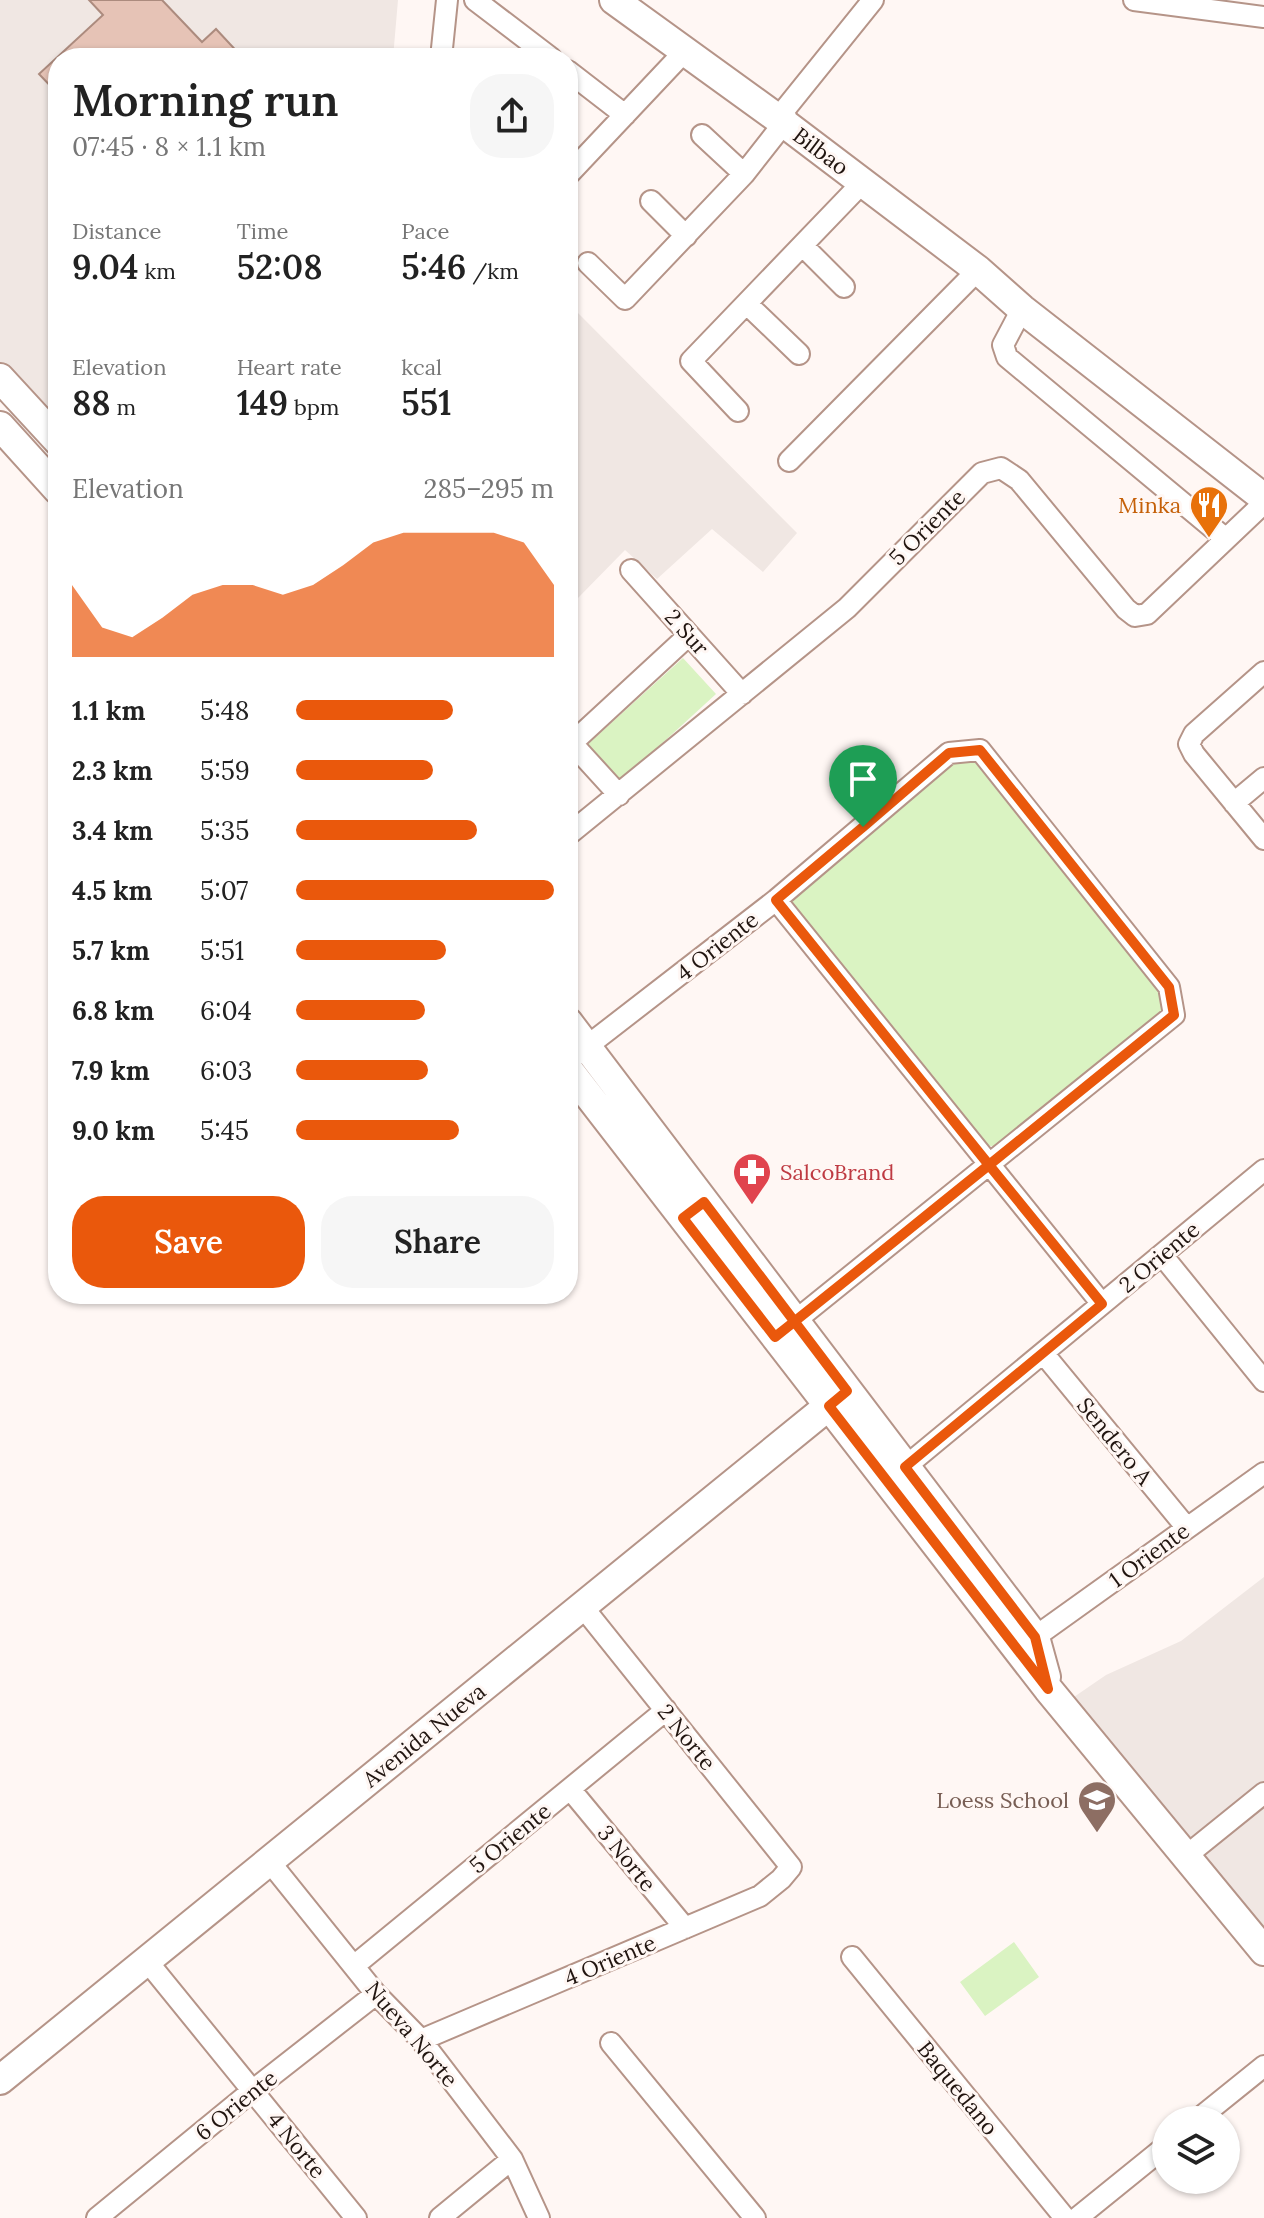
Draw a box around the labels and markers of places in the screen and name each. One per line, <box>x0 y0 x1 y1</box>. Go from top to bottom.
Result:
restaurant icon: Minka <box>1188 484 1230 539</box>
place label: Minka <box>1118 491 1181 519</box>
pin <box>829 745 897 827</box>
pharmacy icon: SalcoBrand <box>731 1151 773 1206</box>
place label: SalcoBrand <box>780 1158 895 1186</box>
school or university icon: Loess School <box>1076 1779 1118 1834</box>
place label: Loess School <box>936 1786 1069 1814</box>

